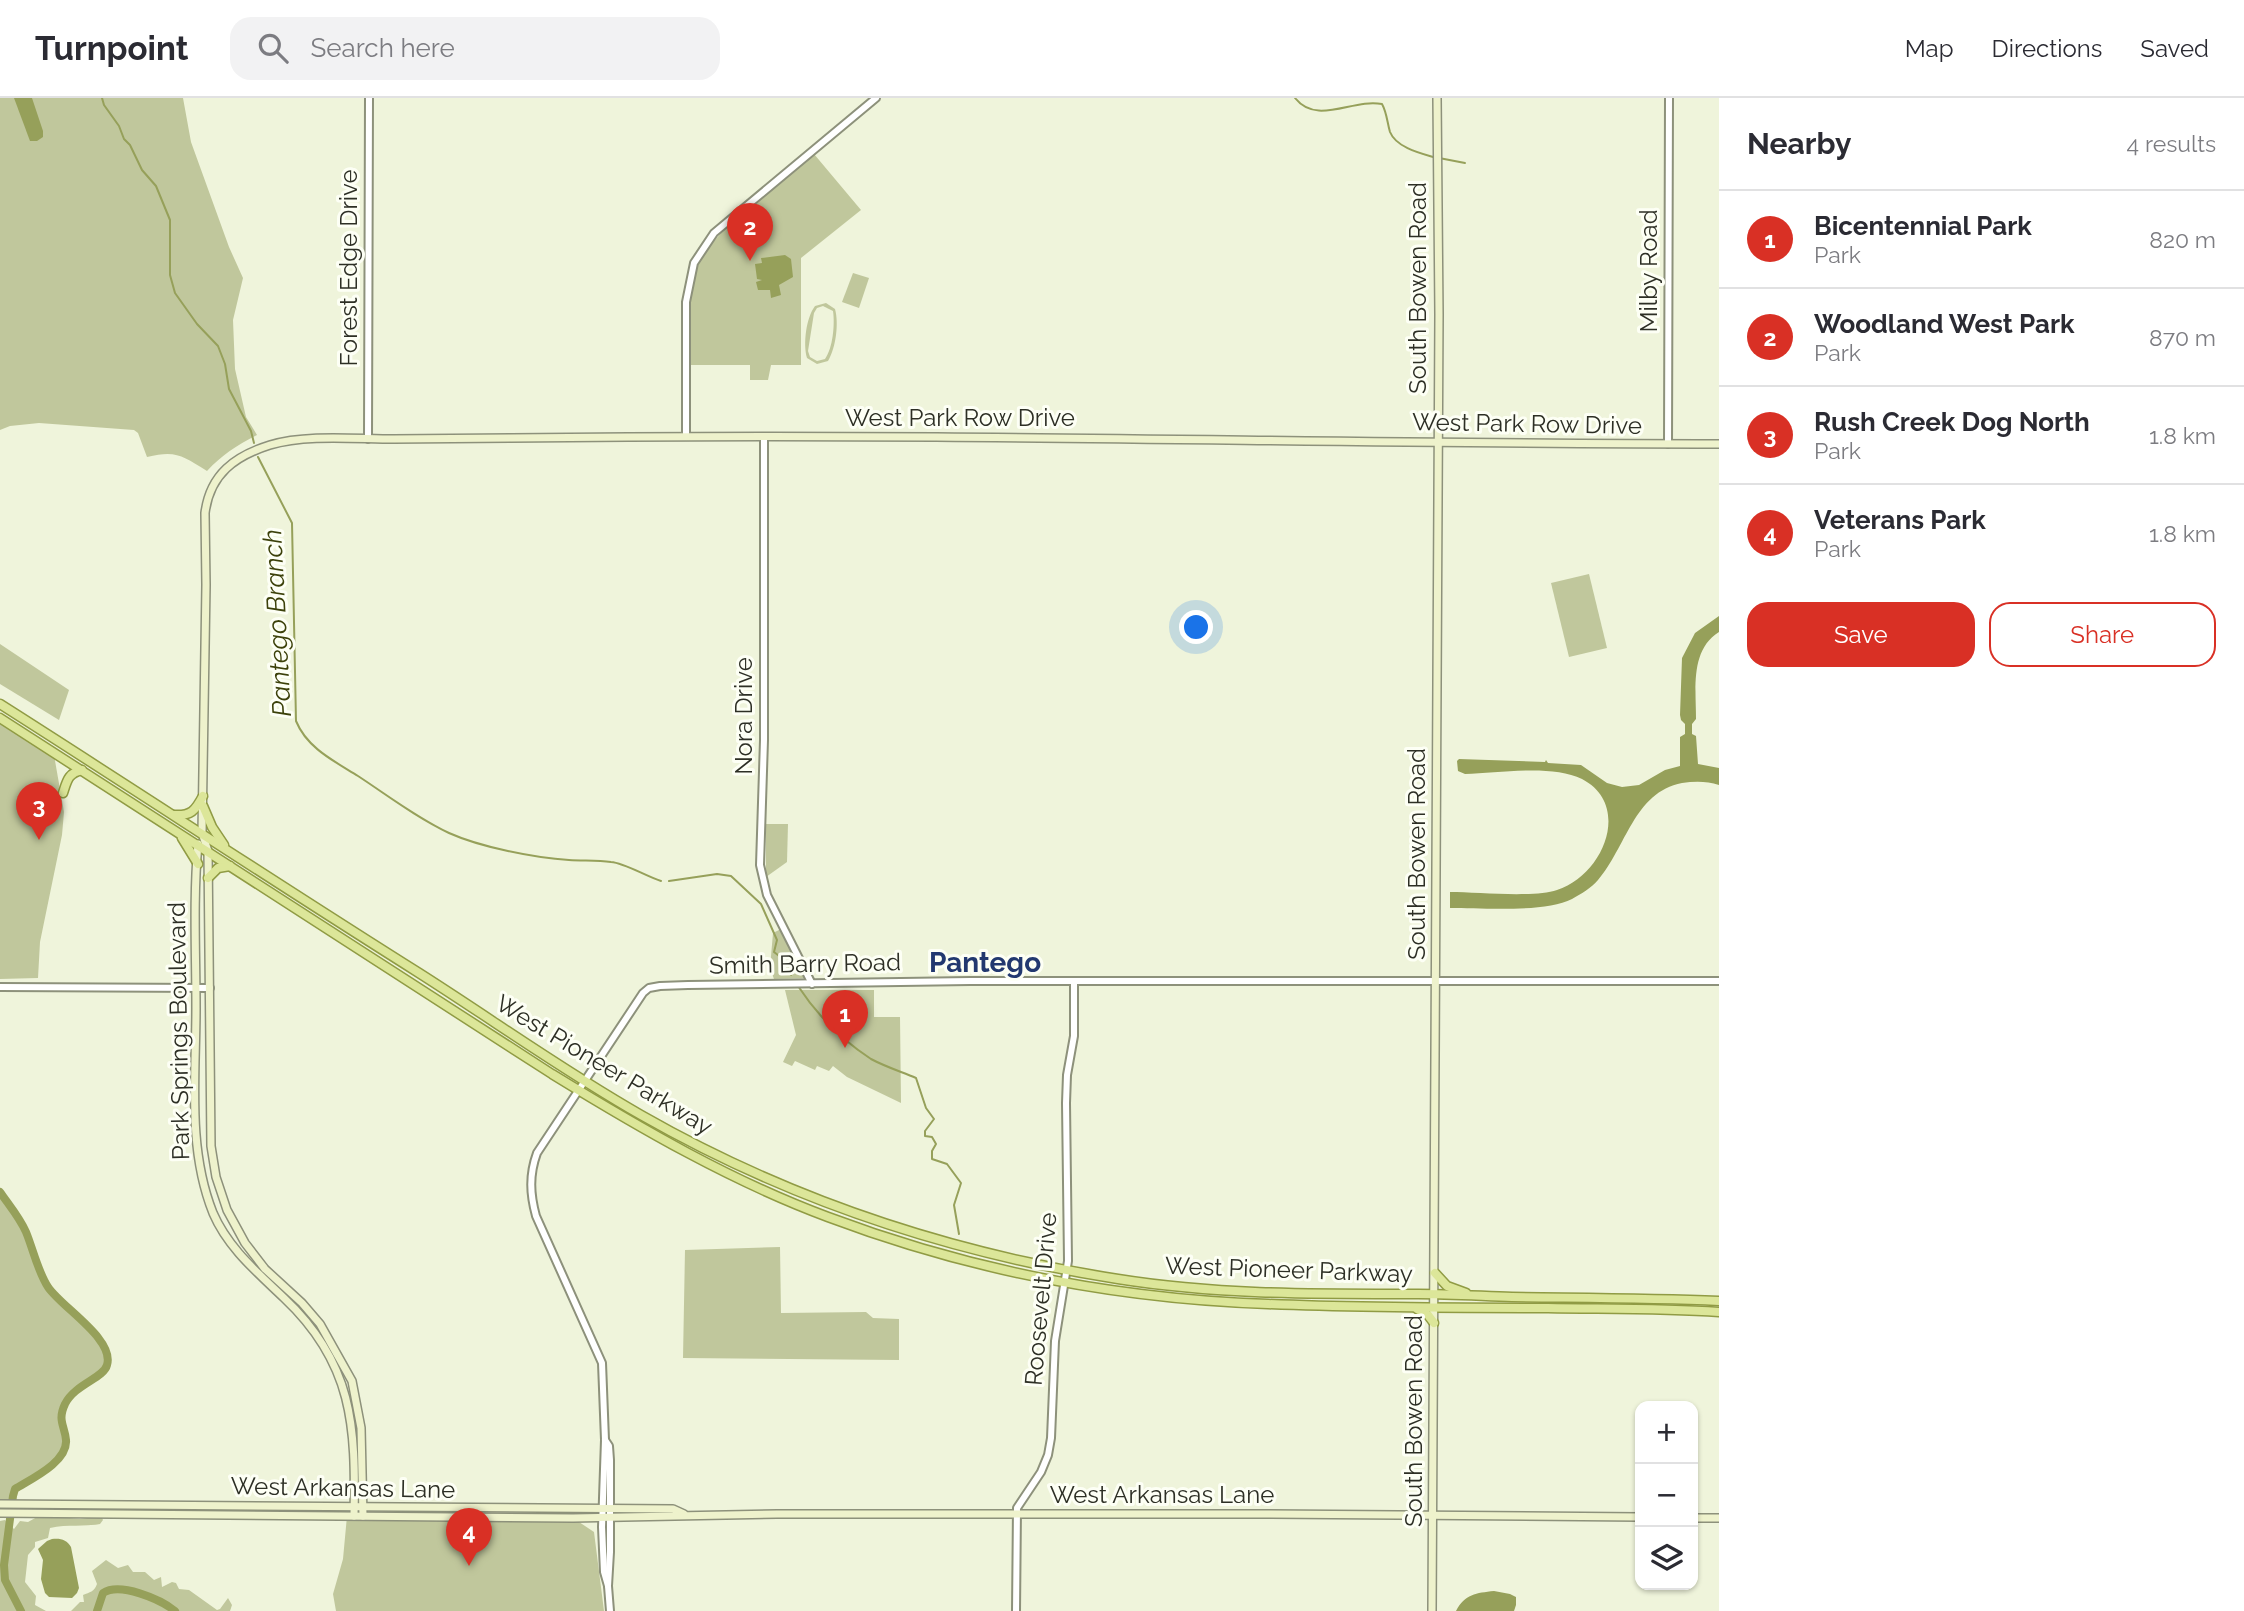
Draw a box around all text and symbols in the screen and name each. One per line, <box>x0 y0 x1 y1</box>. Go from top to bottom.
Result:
search box <box>230 17 720 80</box>
text: Turnpoint <box>35 29 188 68</box>
icon: search <box>254 29 292 67</box>
text: Search here <box>310 33 455 63</box>
text: Map <box>1905 34 1954 63</box>
text: Directions <box>1992 34 2102 63</box>
text: Saved <box>2140 34 2209 63</box>
text: Nearby <box>1747 126 1851 161</box>
text: 4 results <box>2127 130 2216 157</box>
street label: Forest Edge Drive <box>334 169 363 367</box>
street label: South Bowen Road <box>1403 182 1432 394</box>
pin: 2 <box>727 203 773 261</box>
street label: Milby Road <box>1634 209 1663 333</box>
text: Bicentennial Park <box>1814 211 2032 241</box>
text: 1 <box>1764 226 1776 253</box>
text: 820 m <box>2149 226 2216 253</box>
text: Park <box>1814 241 1861 268</box>
text: Woodland West Park <box>1814 309 2074 339</box>
text: 2 <box>1764 324 1776 351</box>
text: 870 m <box>2149 324 2216 351</box>
text: Park <box>1814 339 1861 366</box>
street label: West Park Row Drive <box>845 403 1075 432</box>
street label: West Park Row Drive <box>1412 407 1642 440</box>
text: Rush Creek Dog North <box>1814 407 2090 437</box>
text: 3 <box>1764 422 1776 449</box>
text: 1.8 km <box>2149 422 2216 449</box>
text: Park <box>1814 437 1861 464</box>
text: Veterans Park <box>1814 505 1986 535</box>
text: 4 <box>1763 520 1777 547</box>
text: 1.8 km <box>2149 520 2216 547</box>
water label: Pantego Branch <box>257 528 297 718</box>
text: Park <box>1814 535 1861 562</box>
button: Save <box>1747 602 1975 667</box>
button: Share <box>1989 602 2216 667</box>
your location <box>1179 610 1213 644</box>
street label: Nora Drive <box>729 657 758 775</box>
street label: South Bowen Road <box>1402 748 1431 960</box>
pin: 3 <box>16 782 62 840</box>
street label: Park Springs Boulevard <box>162 902 195 1160</box>
district label: Pantego <box>929 946 1041 979</box>
street label: Smith Barry Road <box>709 947 901 980</box>
street label: West Pioneer Parkway <box>491 988 718 1141</box>
pin: 1 <box>822 990 868 1048</box>
street label: Roosevelt Drive <box>1018 1211 1063 1387</box>
street label: West Pioneer Parkway <box>1165 1251 1413 1288</box>
street label: South Bowen Road <box>1399 1315 1428 1527</box>
map controls <box>1635 1401 1698 1590</box>
button: + <box>1635 1401 1698 1464</box>
button: − <box>1635 1464 1698 1527</box>
street label: West Arkansas Lane <box>231 1471 456 1504</box>
street label: West Arkansas Lane <box>1050 1480 1274 1509</box>
pin: 4 <box>446 1508 492 1566</box>
button: layers <box>1635 1527 1698 1590</box>

